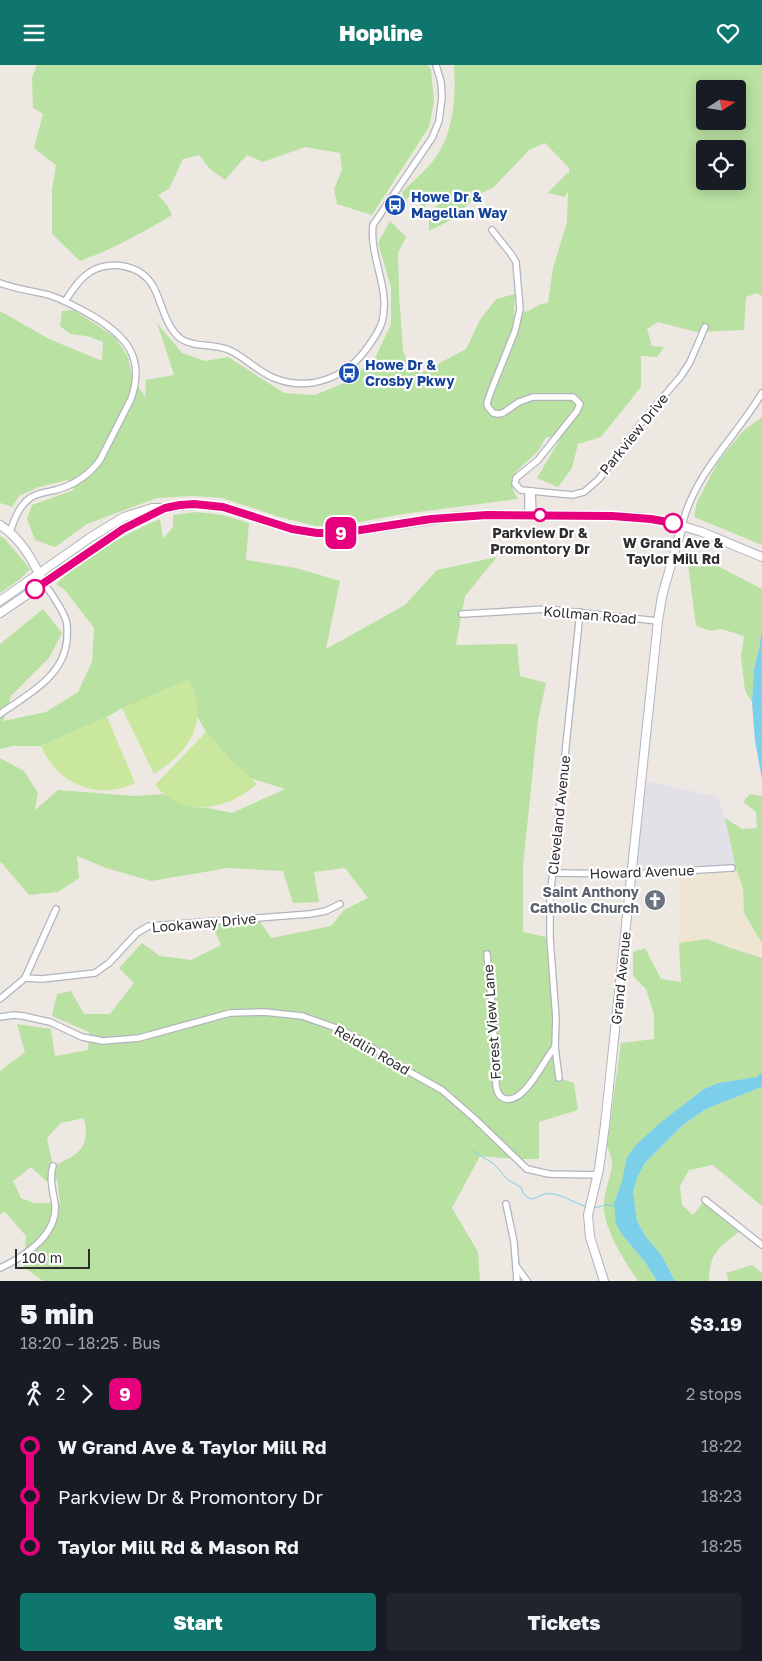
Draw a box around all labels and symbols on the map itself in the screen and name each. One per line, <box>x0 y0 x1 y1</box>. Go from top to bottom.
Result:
north arrow <box>696 80 746 130</box>
place label: Howe Dr & Magellan Way <box>411 188 508 221</box>
bus stop icon: Howe Dr & Magellan Way <box>383 193 407 217</box>
place label: Howe Dr & Crosby Pkwy <box>365 356 455 389</box>
bus stop icon: Howe Dr & Crosby Pkwy <box>337 361 361 385</box>
street label: Parkview Drive <box>596 390 672 478</box>
marker: Parkview Dr & Promontory Dr <box>533 508 547 522</box>
marker: W Grand Ave & Taylor Mill Rd <box>663 513 683 533</box>
line badge: 9 <box>325 517 357 549</box>
place label: Parkview Dr & Promontory Dr <box>490 524 590 557</box>
place label: W Grand Ave & Taylor Mill Rd <box>623 534 723 567</box>
unlabelled marker <box>25 579 45 599</box>
street label: Kollman Road <box>543 602 637 627</box>
street label: Cleveland Avenue <box>544 754 573 875</box>
street label: Howard Avenue <box>589 861 695 882</box>
place label: Saint Anthony Catholic Church <box>530 883 640 916</box>
church icon: Saint Anthony Catholic Church <box>643 888 667 912</box>
street label: Lookaway Drive <box>151 909 257 936</box>
street label: Grand Avenue <box>607 931 634 1025</box>
street label: Forest View Lane <box>479 964 504 1080</box>
street label: Reidlin Road <box>331 1021 413 1078</box>
scale bar <box>15 1246 90 1269</box>

